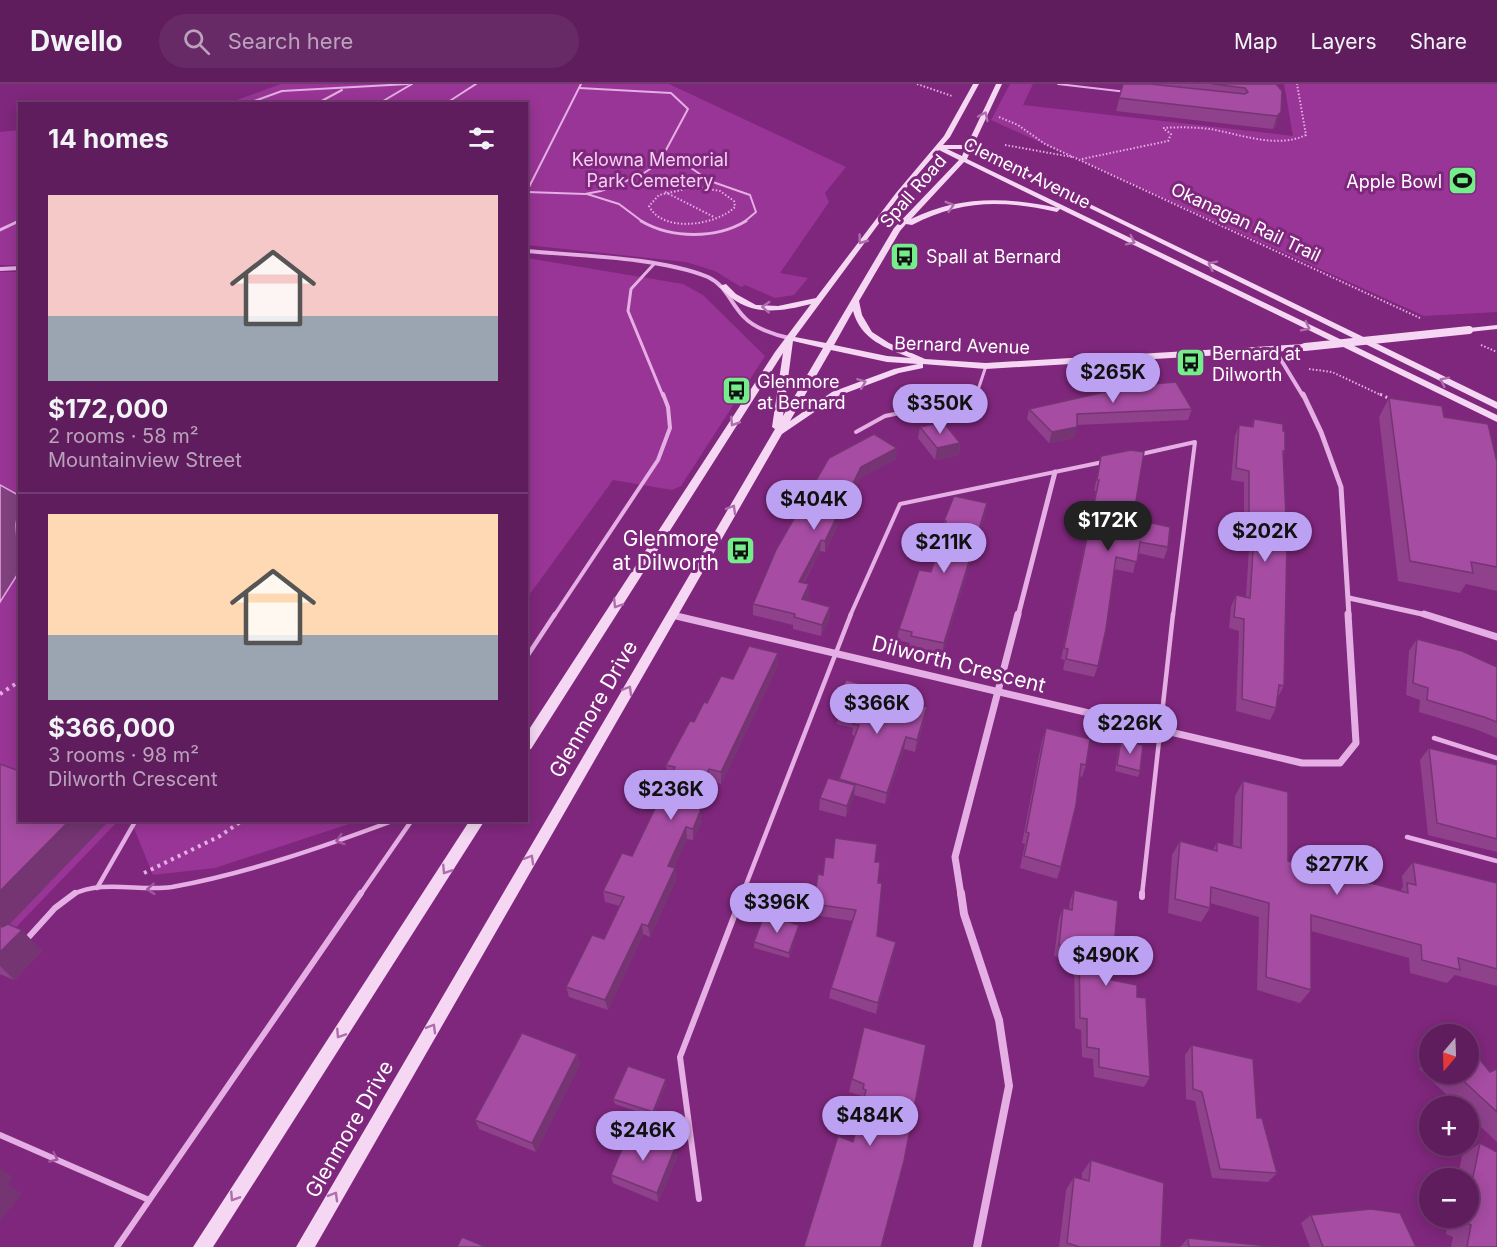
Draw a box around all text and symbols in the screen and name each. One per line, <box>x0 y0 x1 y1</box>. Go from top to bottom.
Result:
search box <box>159 14 579 68</box>
text: Dwello <box>30 24 123 58</box>
icon: search <box>180 25 213 58</box>
text: Search here <box>228 28 353 54</box>
text: Map <box>1234 29 1278 54</box>
text: Layers <box>1311 29 1377 54</box>
text: Share <box>1410 29 1467 54</box>
one-way arrow <box>977 111 989 122</box>
icon: filters <box>465 122 498 155</box>
text: 14 homes <box>48 123 169 154</box>
street label: Clement Avenue <box>960 133 1094 213</box>
park label: Kelowna Memorial Park Cemetery <box>572 149 728 191</box>
street label: Spall Road <box>876 150 950 232</box>
sports icon: Apple Bowl <box>1447 165 1479 197</box>
place label: Apple Bowl <box>1346 171 1442 192</box>
street label: Okanagan Rail Trail <box>1168 178 1324 266</box>
one-way arrow <box>944 201 955 213</box>
icon: home <box>219 234 327 342</box>
one-way arrow <box>859 234 870 245</box>
one-way arrow <box>1125 234 1136 246</box>
bus stop icon: Spall at Bernard <box>889 240 921 272</box>
place label: Spall at Bernard <box>926 246 1061 267</box>
one-way arrow <box>1207 261 1218 273</box>
one-way arrow <box>761 301 770 314</box>
one-way arrow <box>1300 319 1311 331</box>
street label: Bernard Avenue <box>894 332 1030 358</box>
place label: Bernard at Dilworth <box>1212 343 1301 385</box>
bus stop icon: Bernard at Dilworth <box>1175 347 1207 379</box>
pin: $265K <box>1071 353 1155 404</box>
text: $265K <box>1080 360 1146 384</box>
place label: Glenmore at Bernard <box>757 371 846 413</box>
bus stop icon: Glenmore at Bernard <box>720 375 752 407</box>
one-way arrow <box>1440 377 1451 388</box>
one-way arrow <box>856 378 867 391</box>
pin: $350K <box>898 384 982 435</box>
text: $350K <box>907 391 973 415</box>
text: $172,000 <box>48 393 168 424</box>
one-way arrow <box>730 415 741 426</box>
text: 2 rooms · 58 m² <box>48 424 199 448</box>
text: Mountainview Street <box>48 448 242 472</box>
pin: $404K <box>772 480 856 531</box>
text: $404K <box>780 487 848 511</box>
pin: $172K <box>1066 501 1150 552</box>
one-way arrow <box>725 505 737 516</box>
text: $172K <box>1078 508 1138 532</box>
pin: $202K <box>1223 512 1307 563</box>
text: $202K <box>1232 519 1298 543</box>
pin: $211K <box>902 523 986 574</box>
place label: Glenmore at Dilworth <box>612 526 719 575</box>
text: $211K <box>915 530 973 554</box>
bus stop icon: Glenmore at Dilworth <box>724 534 756 566</box>
icon: home <box>219 553 327 661</box>
one-way arrow <box>613 598 625 608</box>
street label: Dilworth Crescent <box>870 630 1048 698</box>
street label: Glenmore Drive <box>544 636 642 782</box>
pin: $366K <box>835 684 919 735</box>
one-way arrow <box>620 686 632 696</box>
text: $366K <box>844 691 910 715</box>
pin: $226K <box>1088 704 1172 755</box>
text: $226K <box>1097 711 1163 735</box>
text: $366,000 <box>48 712 175 743</box>
text: 3 rooms · 98 m² <box>48 743 199 767</box>
text: Dilworth Crescent <box>48 767 217 791</box>
pin: $236K <box>629 770 713 821</box>
text: $236K <box>638 777 704 801</box>
one-way arrow <box>335 833 346 845</box>
pin: $277K <box>1295 845 1379 896</box>
text: $277K <box>1305 852 1369 876</box>
one-way arrow <box>523 855 534 865</box>
one-way arrow <box>442 863 453 874</box>
one-way arrow <box>147 882 156 895</box>
pin: $396K <box>735 883 819 934</box>
text: $396K <box>744 890 810 914</box>
pin: $490K <box>1064 936 1148 987</box>
text: $490K <box>1072 943 1140 967</box>
one-way arrow <box>425 1024 436 1034</box>
north arrow <box>1419 1024 1479 1084</box>
map controls <box>1419 1024 1479 1228</box>
one-way arrow <box>336 1027 347 1038</box>
street label: Glenmore Drive <box>300 1056 398 1202</box>
pin: $484K <box>828 1096 912 1147</box>
button: + <box>1419 1096 1479 1156</box>
text: $484K <box>836 1103 904 1127</box>
pin: $246K <box>601 1111 685 1162</box>
text: $246K <box>610 1118 676 1142</box>
one-way arrow <box>47 1151 58 1163</box>
button: − <box>1419 1168 1479 1228</box>
one-way arrow <box>231 1191 242 1202</box>
one-way arrow <box>327 1192 338 1202</box>

